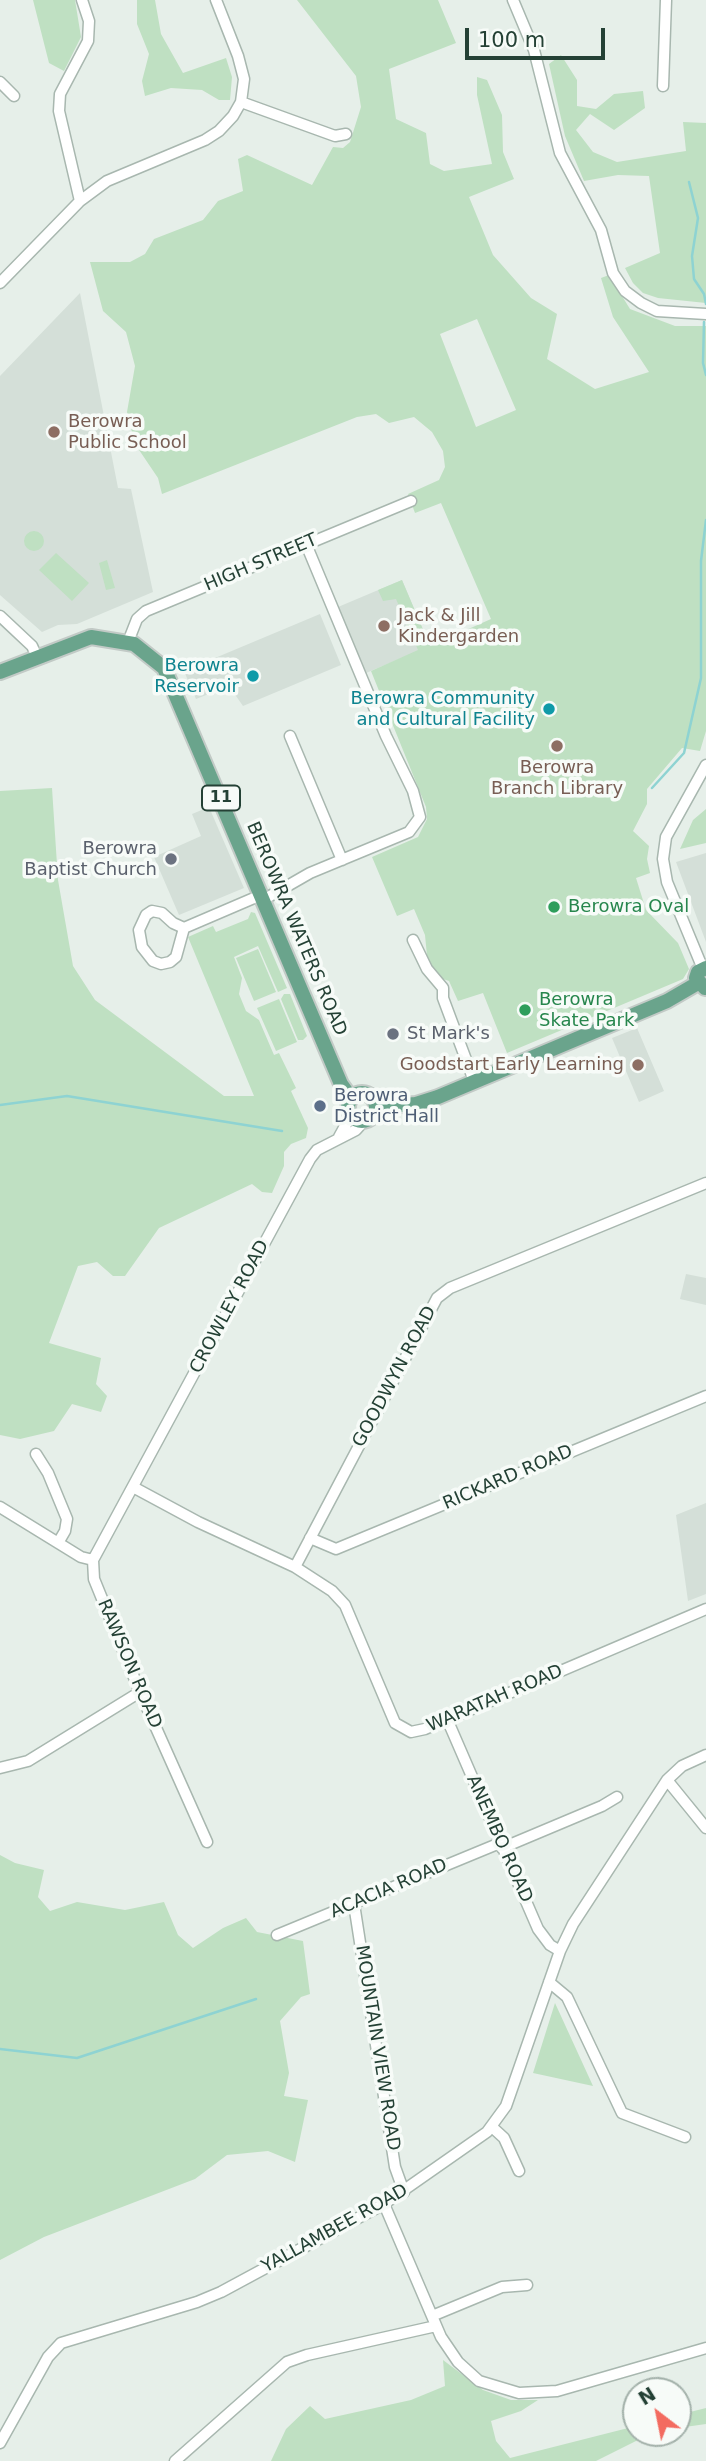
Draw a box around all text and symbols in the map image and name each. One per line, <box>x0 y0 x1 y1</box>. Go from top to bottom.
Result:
scale bar <box>468 14 608 58</box>
text: 100 m <box>478 28 545 52</box>
place label: Berowra Public School <box>68 411 187 453</box>
marker: Berowra Public School <box>46 424 62 440</box>
street label: HIGH STREET <box>201 529 321 597</box>
place label: Jack & Jill Kindergarden <box>398 605 519 648</box>
marker: Jack & Jill Kindergarden <box>376 618 392 634</box>
place label: Berowra Reservoir <box>154 655 239 698</box>
marker: Berowra Reservoir <box>245 668 261 684</box>
place label: Berowra Community and Cultural Facility <box>351 688 535 730</box>
marker: Berowra Community and Cultural Facility <box>541 701 557 717</box>
marker: Berowra Branch Library <box>549 738 565 754</box>
place label: Berowra Branch Library <box>491 757 623 800</box>
road number: 11 <box>202 786 240 810</box>
street label: BEROWRA WATERS ROAD <box>241 819 351 1039</box>
place label: Berowra Baptist Church <box>24 838 157 880</box>
marker: Berowra Baptist Church <box>163 851 179 867</box>
place label: Berowra Oval <box>568 896 689 918</box>
marker: Berowra Oval <box>546 899 562 915</box>
place label: Berowra Skate Park <box>539 989 634 1032</box>
marker: Berowra Skate Park <box>517 1002 533 1018</box>
place label: St Mark's <box>407 1023 490 1045</box>
marker: St Mark's <box>385 1026 401 1042</box>
place label: Goodstart Early Learning <box>400 1054 624 1076</box>
marker: Goodstart Early Learning <box>630 1057 646 1073</box>
place label: Berowra District Hall <box>334 1085 439 1128</box>
marker: Berowra District Hall <box>312 1098 328 1114</box>
street label: CROWLEY ROAD <box>186 1237 274 1377</box>
street label: GOODWYN ROAD <box>349 1303 441 1451</box>
street label: RICKARD ROAD <box>440 1441 576 1515</box>
street label: RAWSON ROAD <box>92 1596 166 1732</box>
street label: WARATAH ROAD <box>424 1661 566 1737</box>
street label: ANEMBO ROAD <box>461 1772 537 1906</box>
street label: ACACIA ROAD <box>327 1855 451 1923</box>
street label: MOUNTAIN VIEW ROAD <box>350 1944 404 2152</box>
street label: YALLAMBEE ROAD <box>258 2180 412 2278</box>
north arrow <box>622 2377 692 2447</box>
text: N <box>634 2382 660 2409</box>

